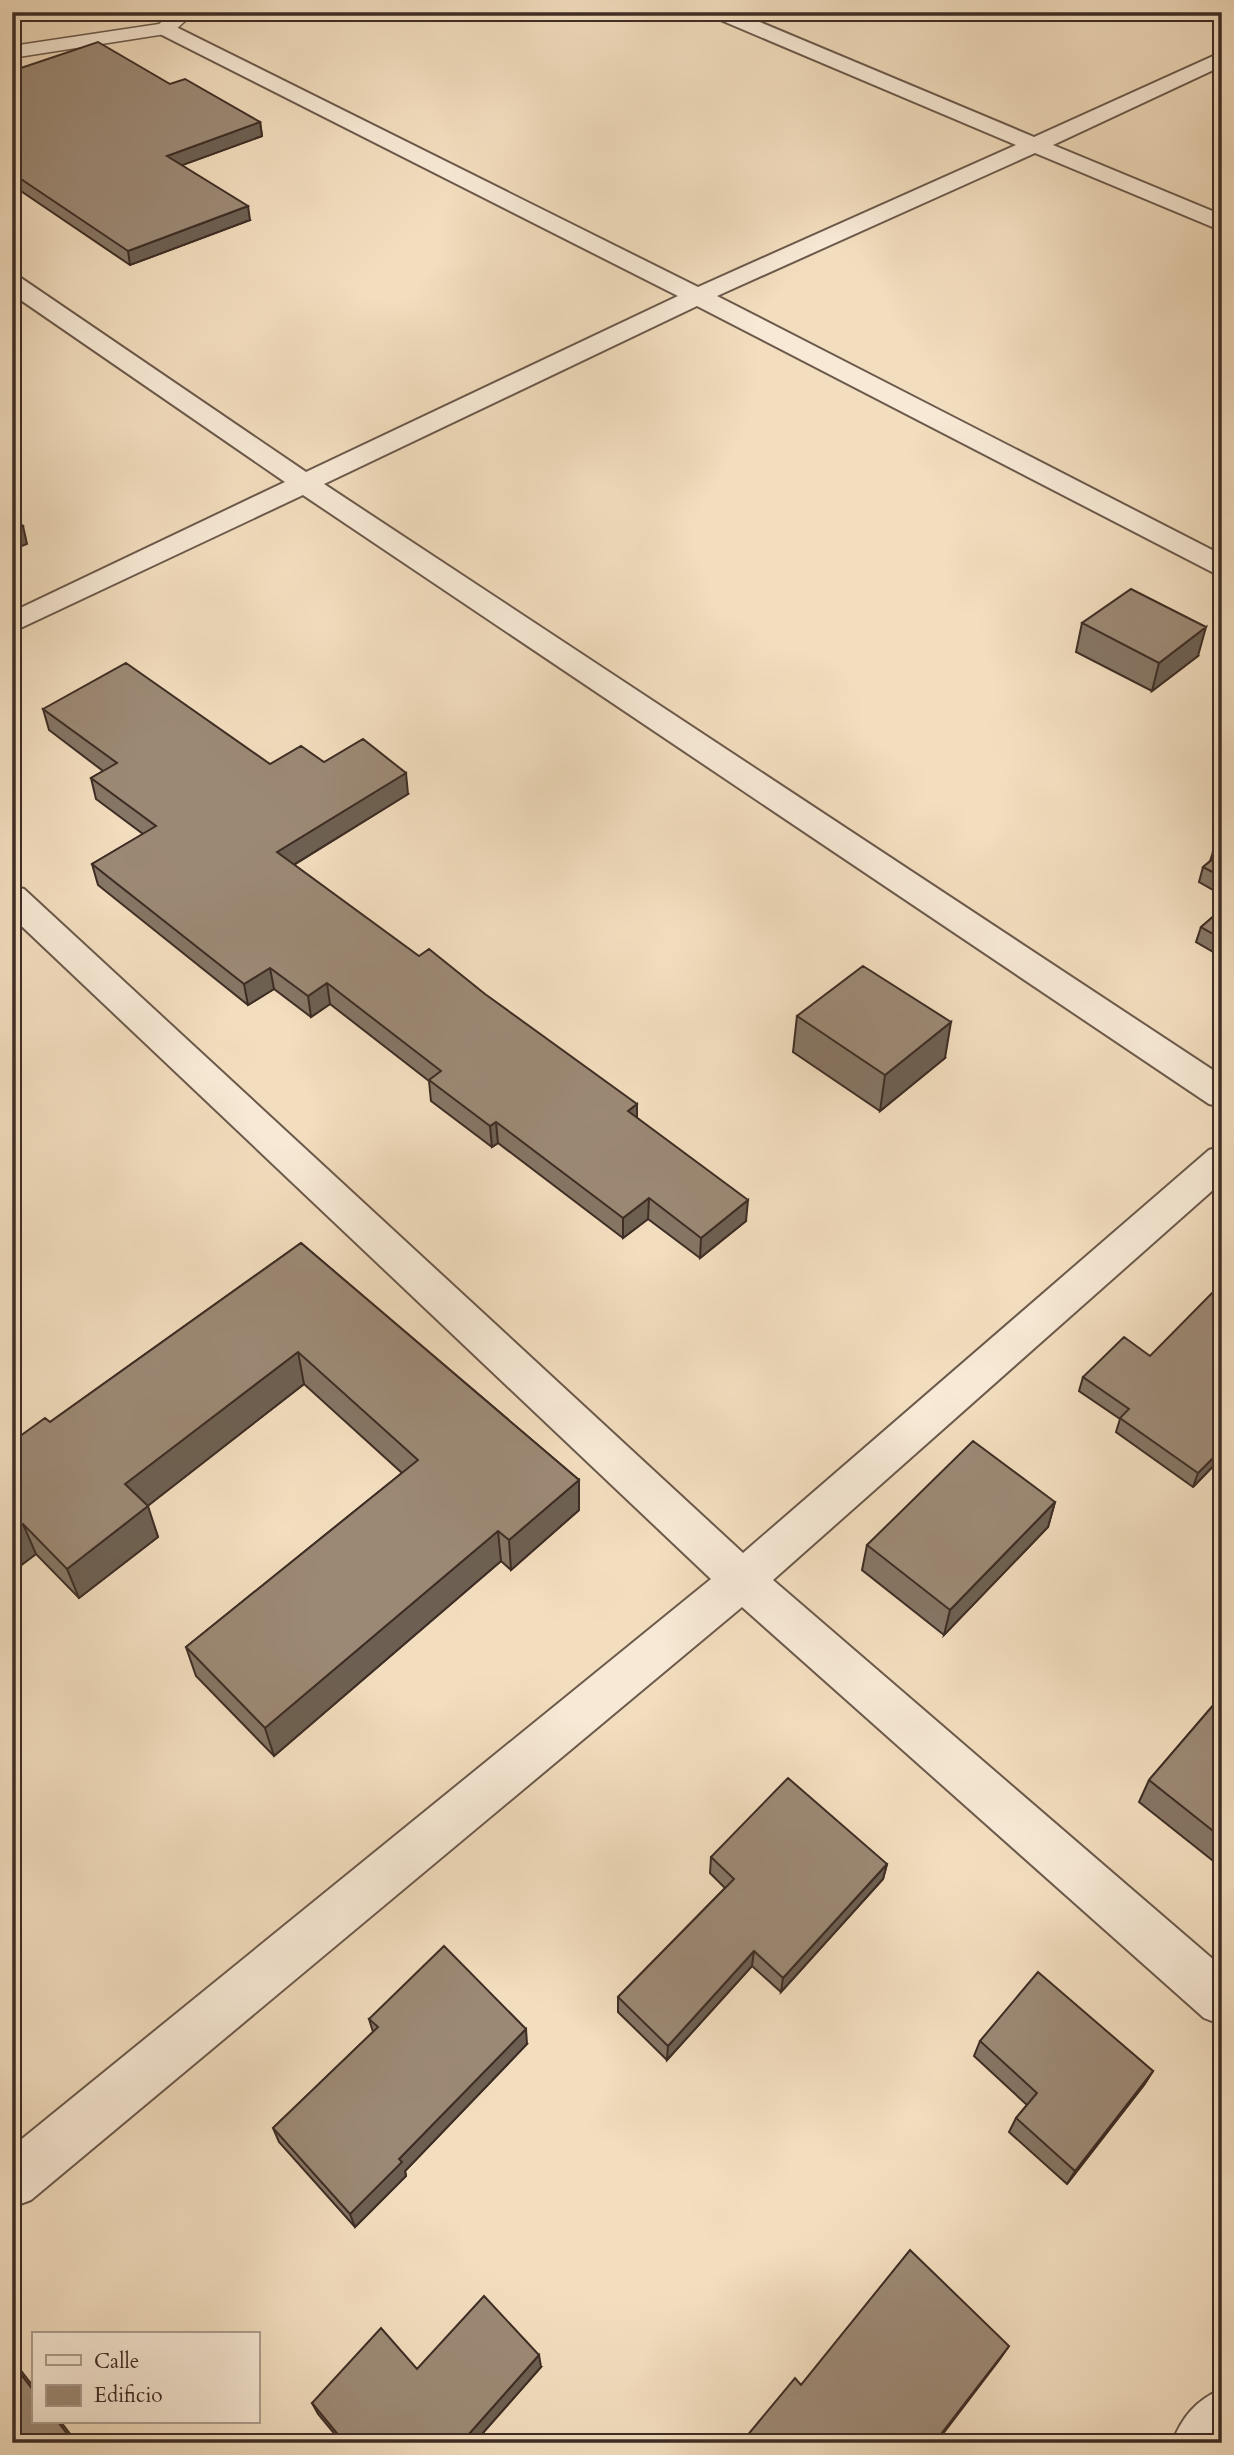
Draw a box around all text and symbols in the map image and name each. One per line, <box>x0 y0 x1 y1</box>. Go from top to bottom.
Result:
legend <box>32 2332 259 2424</box>
text: Calle <box>94 2347 139 2376</box>
text: Edificio <box>94 2381 163 2410</box>

